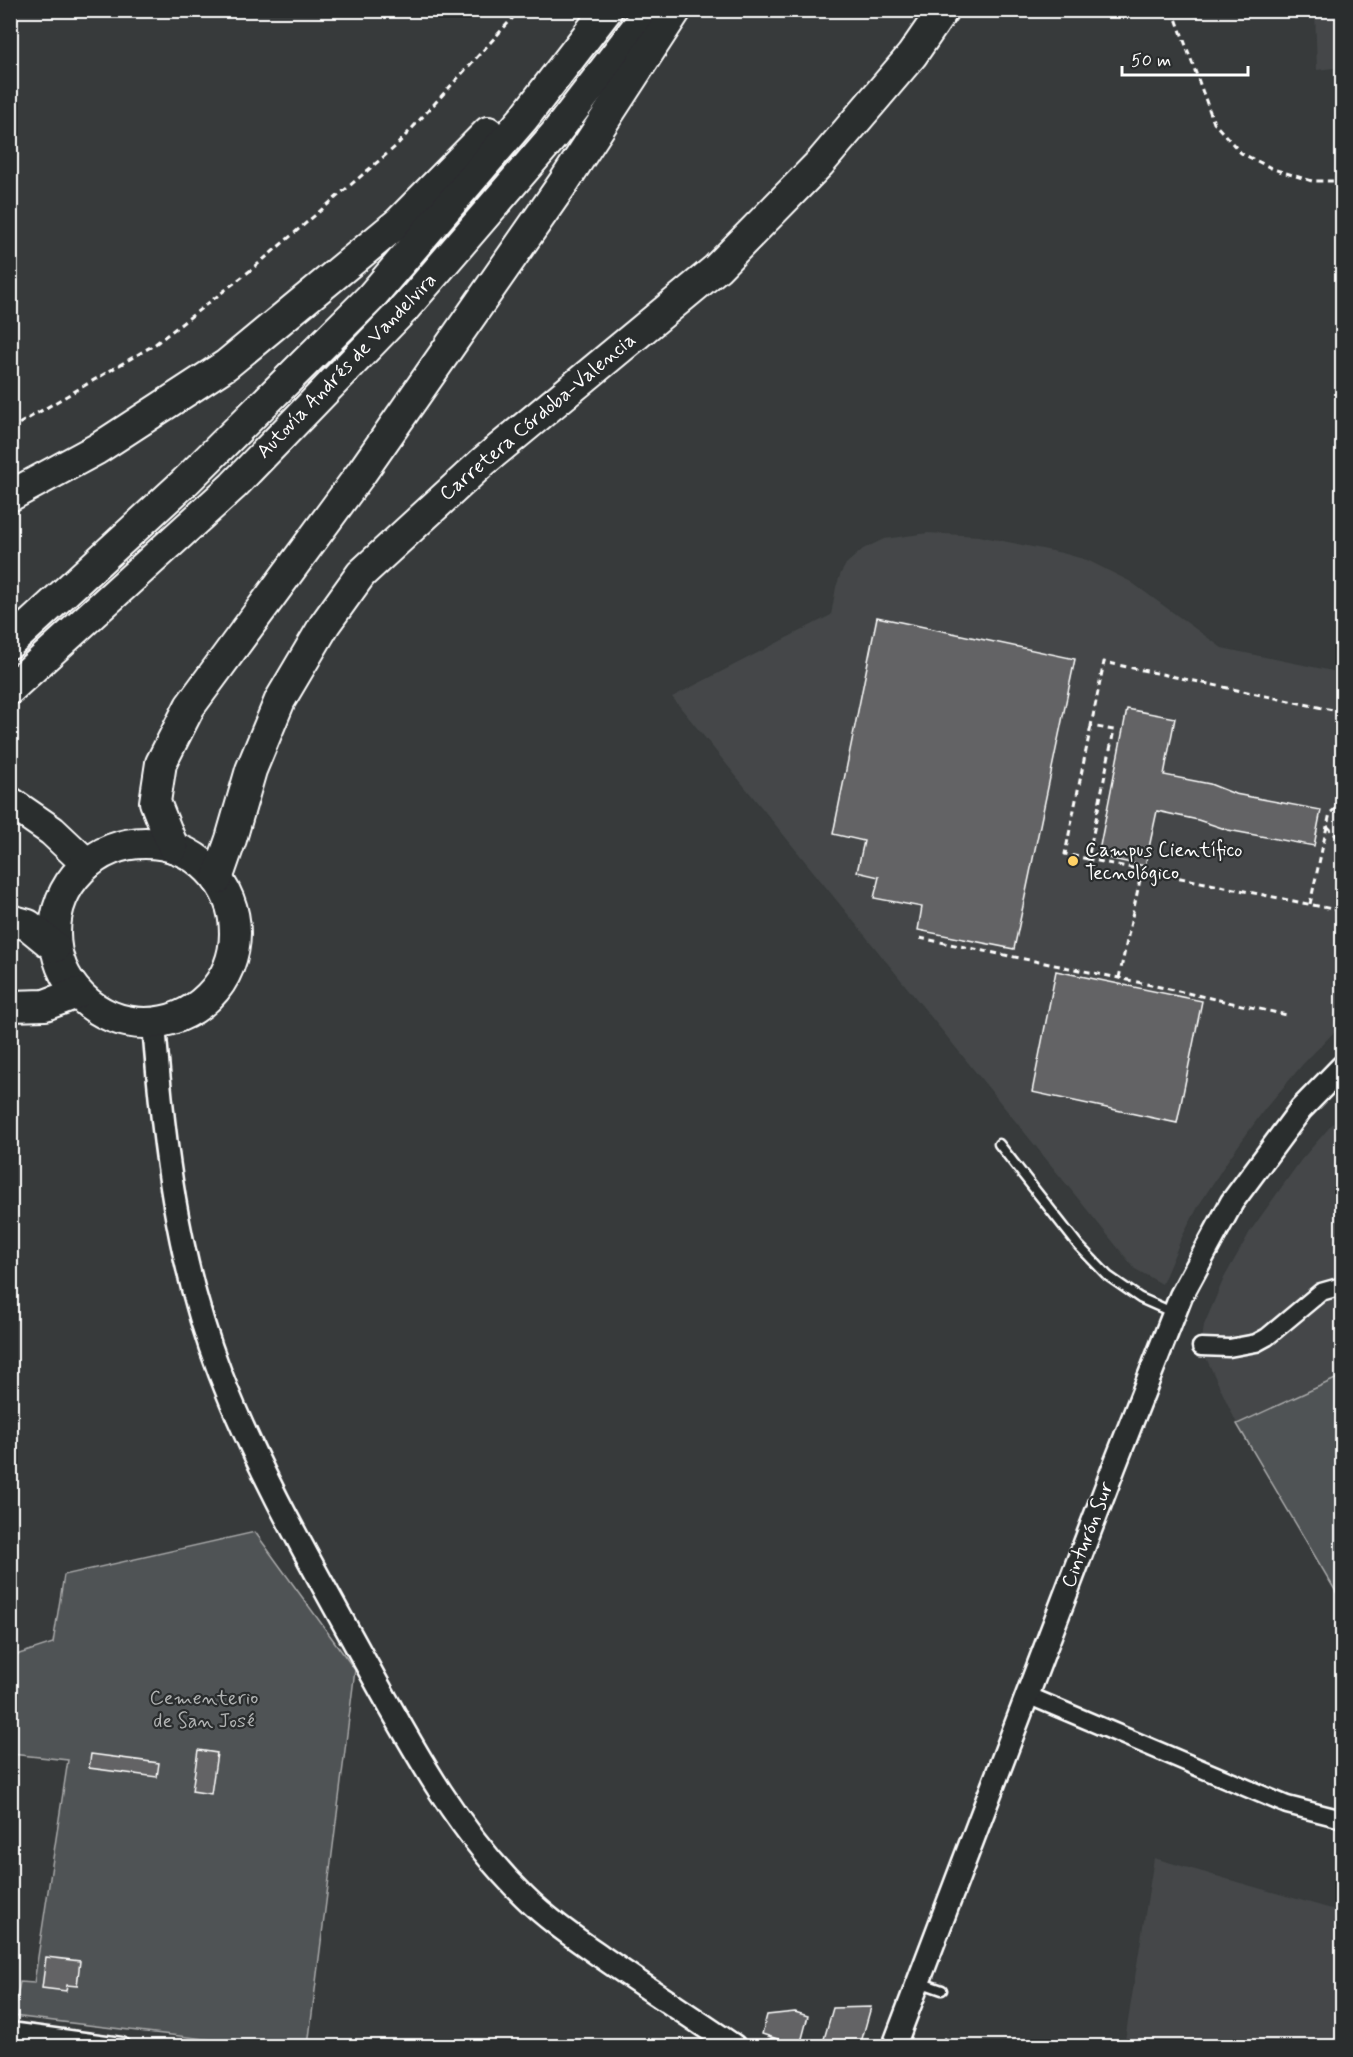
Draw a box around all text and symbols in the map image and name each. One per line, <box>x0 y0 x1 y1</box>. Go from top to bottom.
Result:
scale bar <box>1122 39 1248 77</box>
text: 50 m <box>1131 49 1171 73</box>
street label: Autovía Andrés de Vandelvira <box>251 267 443 465</box>
street label: Carretera Córdoba-Valencia <box>434 327 642 507</box>
place label: Campus Científico Tecnológico <box>1085 837 1242 887</box>
marker: Campus Científico Tecnológico <box>1066 854 1080 868</box>
street label: Cinturón Sur <box>1055 1477 1121 1592</box>
park label: Cementerio de San José <box>150 1685 258 1735</box>

